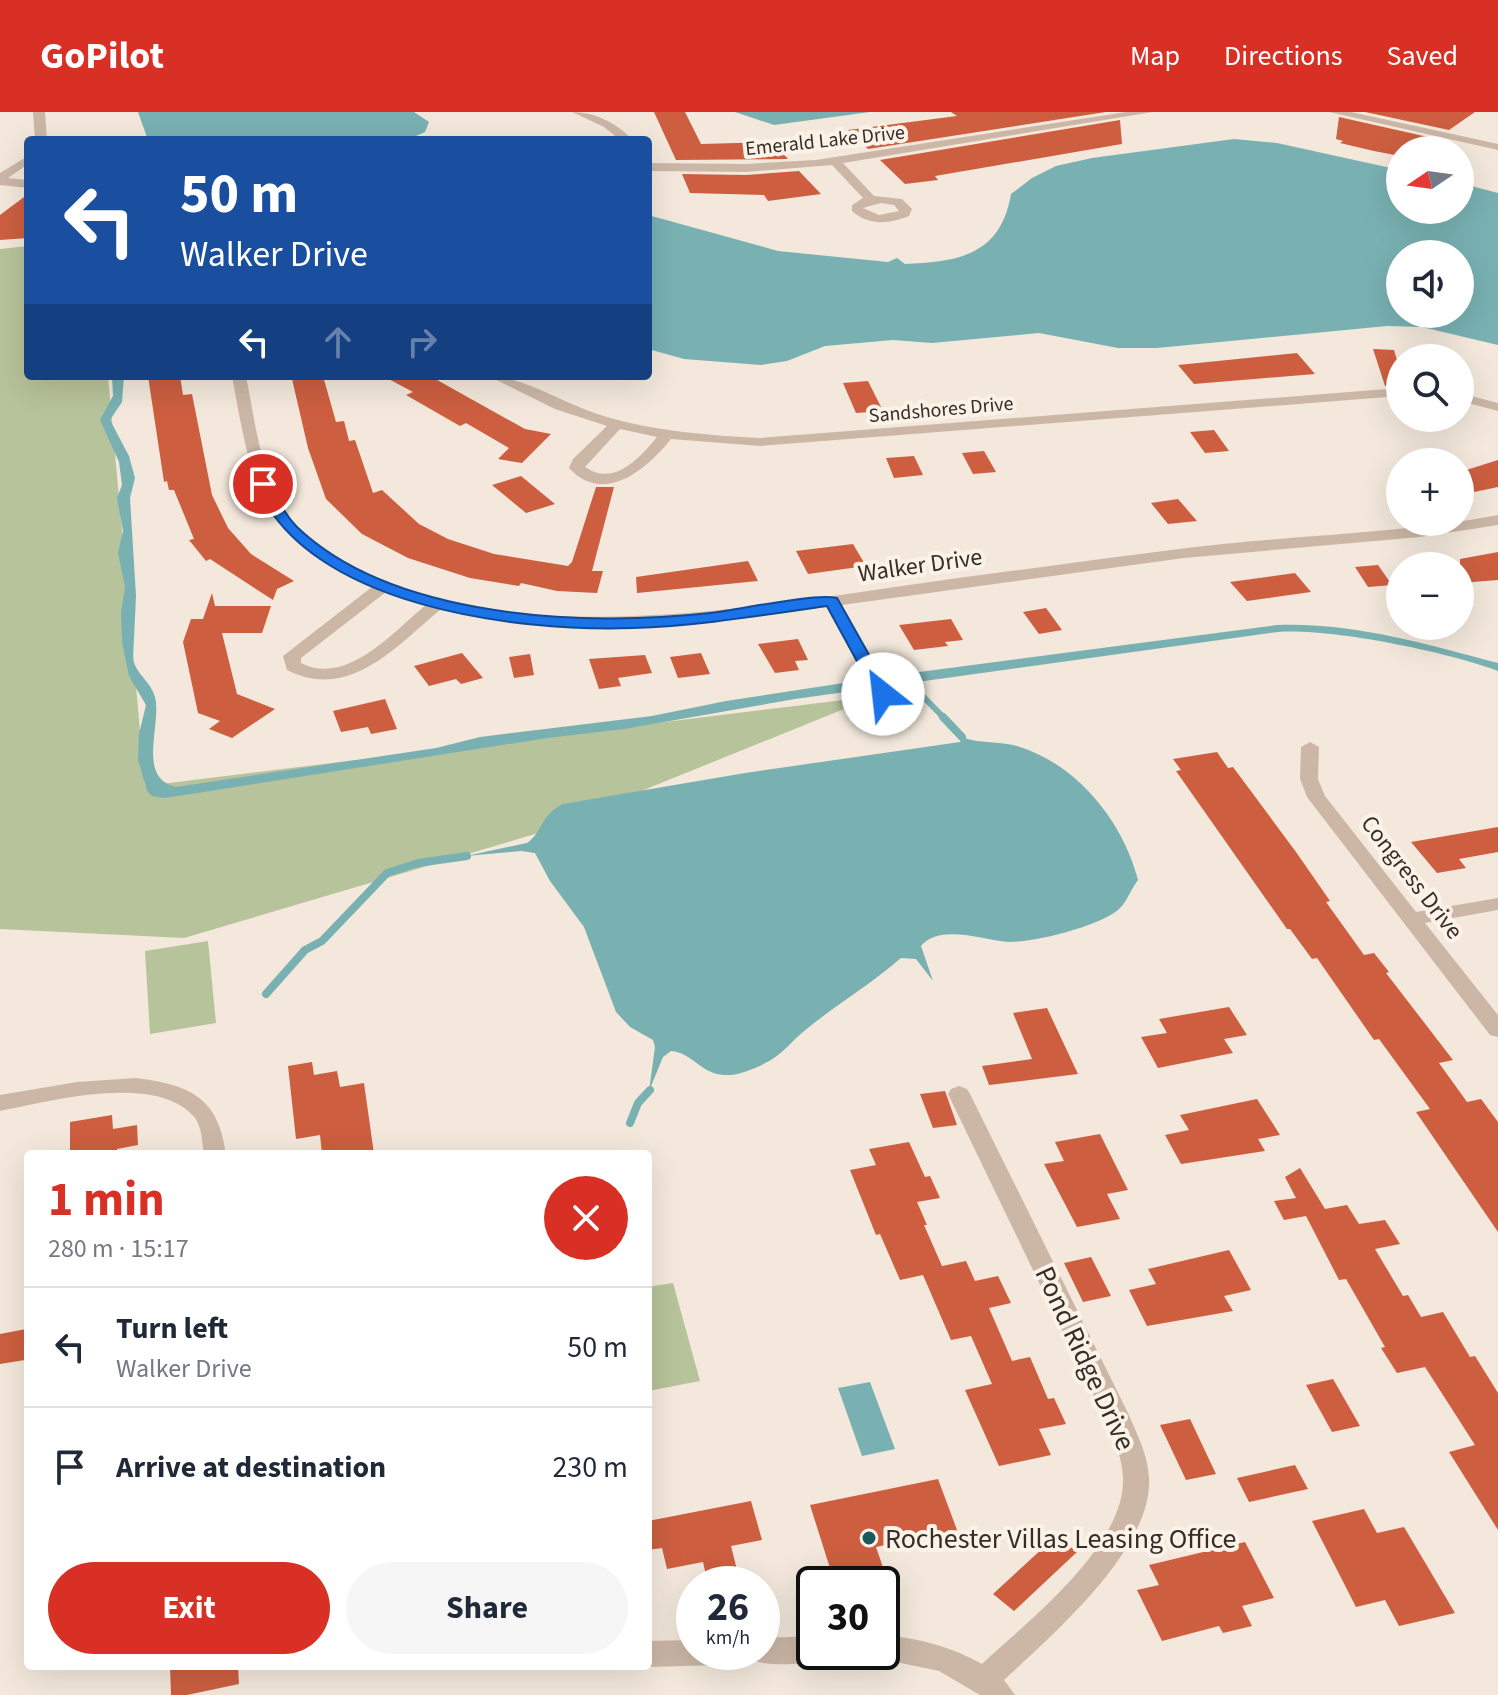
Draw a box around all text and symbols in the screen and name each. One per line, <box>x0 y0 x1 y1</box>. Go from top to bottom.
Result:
text: GoPilot <box>40 29 164 83</box>
text: Map <box>1130 36 1180 76</box>
text: Directions <box>1224 36 1343 76</box>
text: Saved <box>1387 36 1458 76</box>
street label: Emerald Lake Drive <box>744 119 906 163</box>
north arrow <box>1386 136 1474 224</box>
map controls <box>1386 136 1474 640</box>
text: 50 m <box>180 155 298 234</box>
icon: left <box>48 168 152 272</box>
text: Walker Drive <box>180 229 368 280</box>
button: sound <box>1386 240 1474 328</box>
icon: left <box>232 320 276 364</box>
icon: ahead <box>316 320 360 364</box>
icon: right <box>400 320 444 364</box>
button: search <box>1386 344 1474 432</box>
street label: Sandshores Drive <box>867 390 1015 430</box>
button: + <box>1386 448 1474 536</box>
pin <box>229 450 297 518</box>
icon: arrive <box>241 462 285 506</box>
street label: Walker Drive <box>856 539 984 592</box>
button: − <box>1386 552 1474 640</box>
position arrow <box>841 652 925 736</box>
street label: Congress Drive <box>1352 808 1471 947</box>
text: 1 min <box>48 1166 165 1234</box>
button: close <box>544 1176 628 1260</box>
text: 280 m · 15:17 <box>48 1230 189 1267</box>
street label: Pond Ridge Drive <box>1025 1260 1145 1457</box>
text: Turn left <box>116 1307 228 1350</box>
icon: left <box>48 1325 92 1369</box>
text: 50 m <box>567 1326 628 1369</box>
text: Walker Drive <box>116 1350 252 1387</box>
icon: arrive <box>48 1445 92 1489</box>
text: Arrive at destination <box>116 1446 386 1489</box>
text: 230 m <box>552 1446 628 1489</box>
place label: Rochester Villas Leasing Office <box>885 1519 1236 1559</box>
marker: Rochester Villas Leasing Office <box>860 1529 878 1547</box>
button: Exit <box>48 1562 330 1654</box>
button: Share <box>346 1562 628 1654</box>
speed limit sign: 30 <box>796 1566 900 1670</box>
text: 26 <box>707 1579 749 1636</box>
text: km/h <box>706 1624 750 1652</box>

